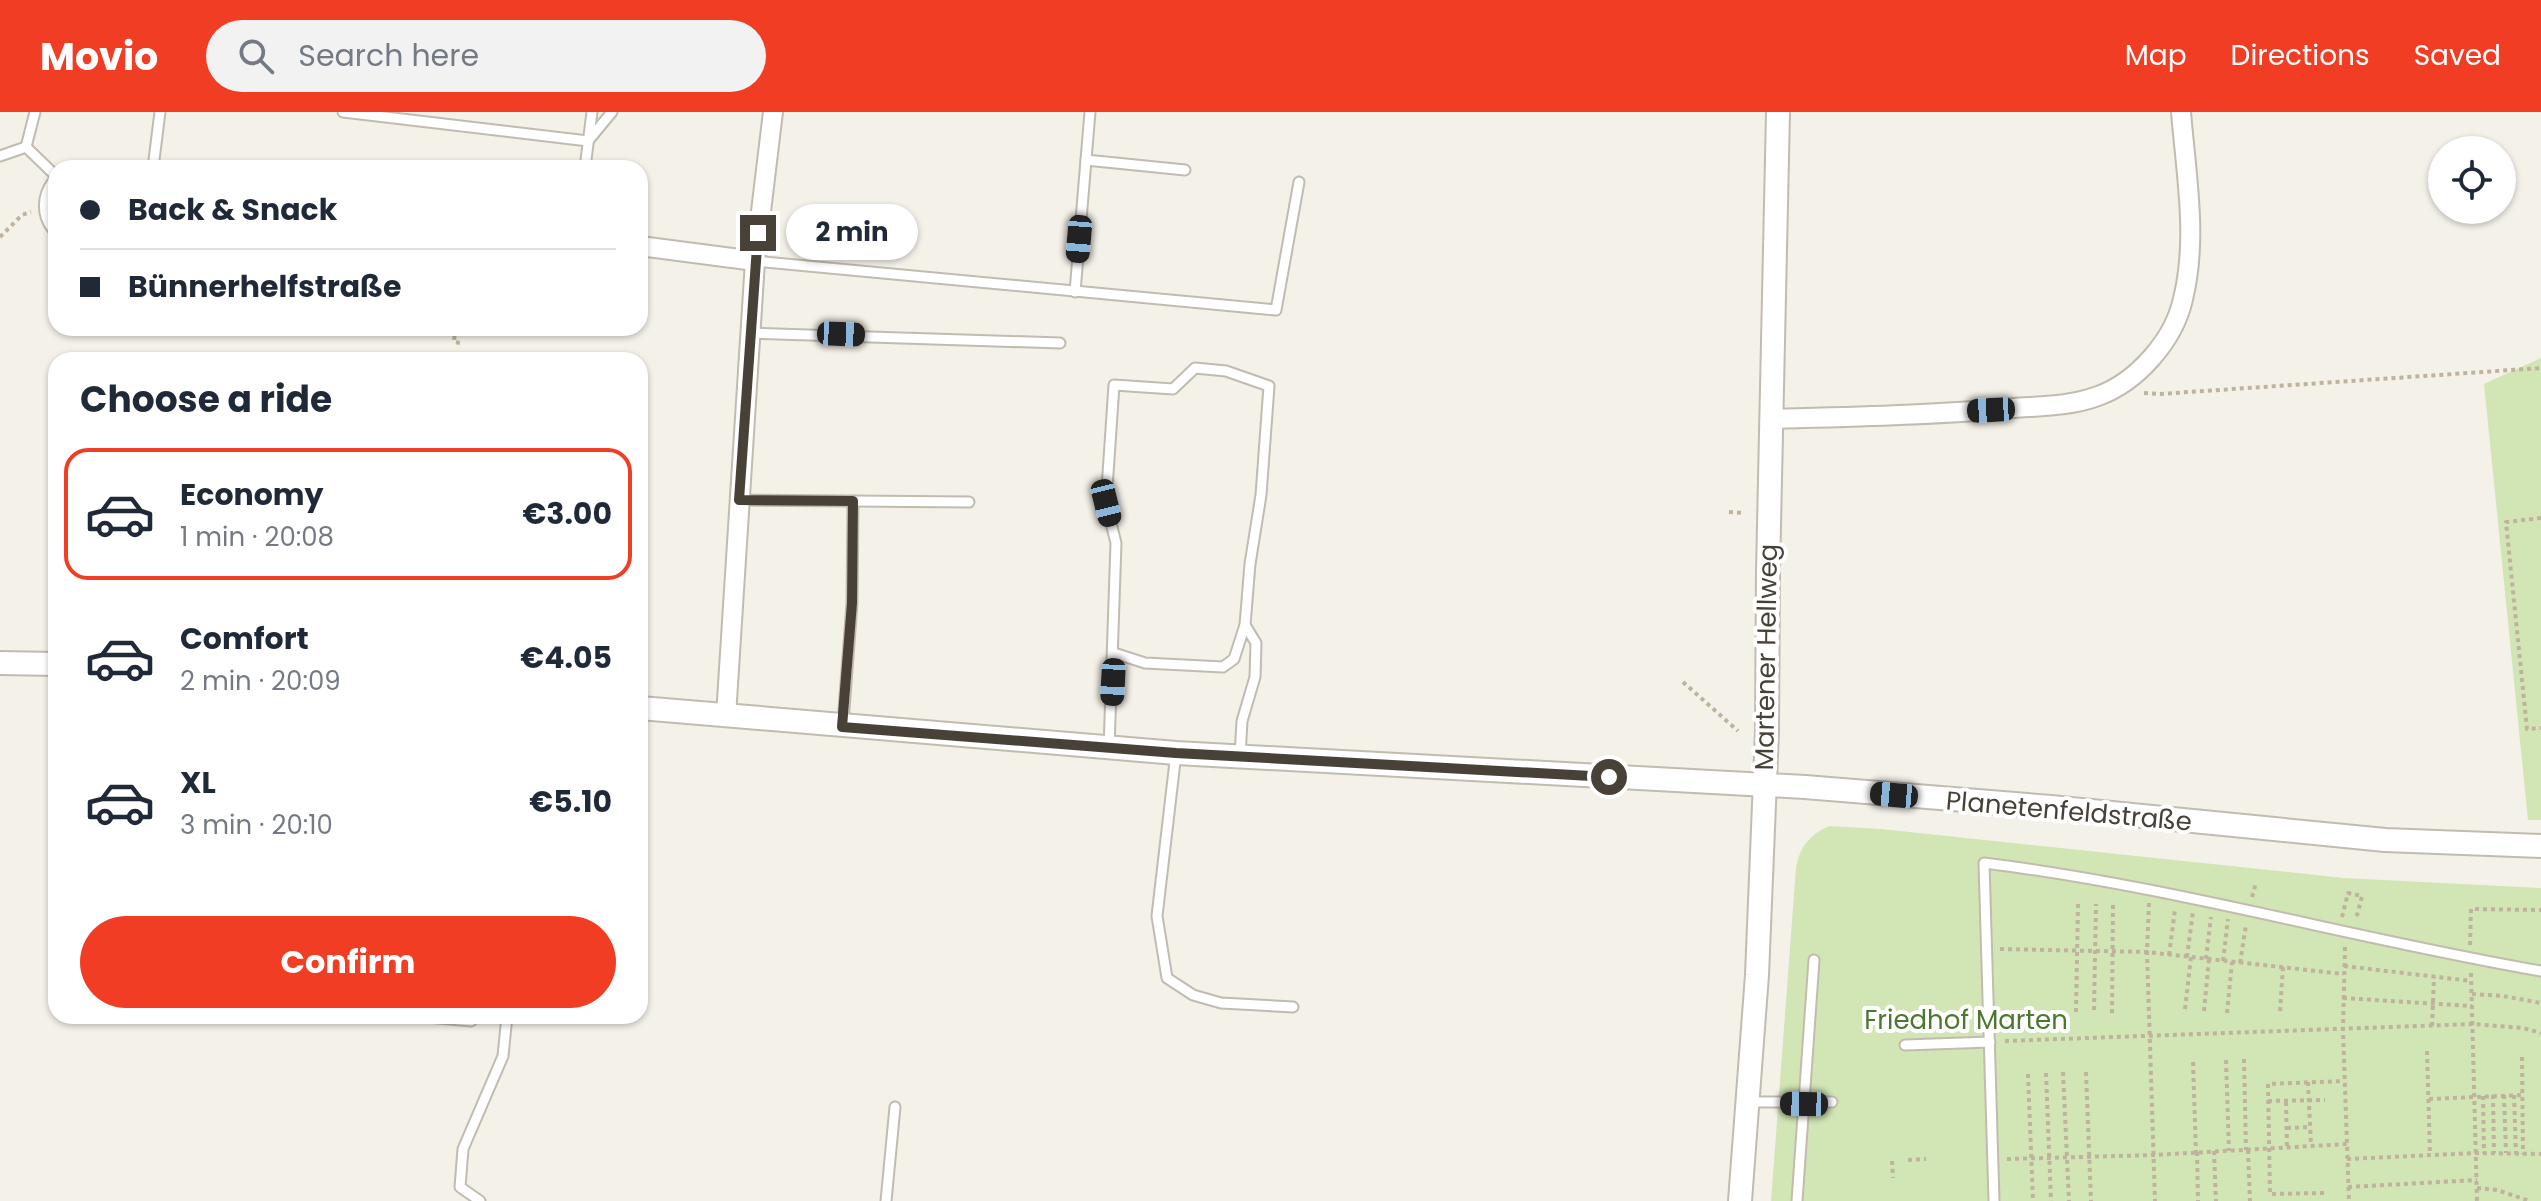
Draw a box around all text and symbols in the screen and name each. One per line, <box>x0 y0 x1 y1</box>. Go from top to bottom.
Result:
search box <box>206 20 766 92</box>
text: Movio <box>40 30 158 83</box>
icon: search <box>234 34 278 78</box>
text: Search here <box>298 34 479 77</box>
text: Map <box>2125 36 2187 75</box>
text: Directions <box>2231 36 2370 75</box>
text: Saved <box>2414 36 2501 75</box>
map controls <box>2428 136 2516 224</box>
button: locate <box>2428 136 2516 224</box>
text: Back & Snack <box>128 188 337 231</box>
callout: 2 min <box>786 205 918 261</box>
text: 2 min <box>815 214 889 250</box>
car <box>1065 214 1093 264</box>
route end <box>740 215 776 251</box>
text: Bünnerhelfstraße <box>128 265 402 308</box>
car <box>817 321 865 347</box>
text: Choose a ride <box>80 374 332 425</box>
car <box>1966 397 2016 423</box>
text: Economy <box>180 473 324 516</box>
car <box>1089 477 1123 529</box>
icon: car <box>84 478 156 550</box>
text: €3.00 <box>522 492 612 535</box>
text: 1 min · 20:08 <box>180 519 334 555</box>
street label: Martener Hellweg <box>1746 543 1786 771</box>
text: Comfort <box>180 617 309 660</box>
icon: car <box>84 622 156 694</box>
text: €4.05 <box>520 636 612 679</box>
car <box>1100 657 1126 707</box>
text: 2 min · 20:09 <box>180 663 341 699</box>
route start <box>1591 759 1627 795</box>
text: XL <box>180 761 216 804</box>
icon: car <box>84 766 156 838</box>
text: €5.10 <box>529 780 612 823</box>
car <box>1869 781 1919 809</box>
street label: Planetenfeldstraße <box>1945 782 2193 840</box>
text: 3 min · 20:10 <box>180 807 333 843</box>
button: Confirm <box>80 916 616 1008</box>
park label: Friedhof Marten <box>1864 1002 2068 1038</box>
car <box>1780 1092 1828 1116</box>

